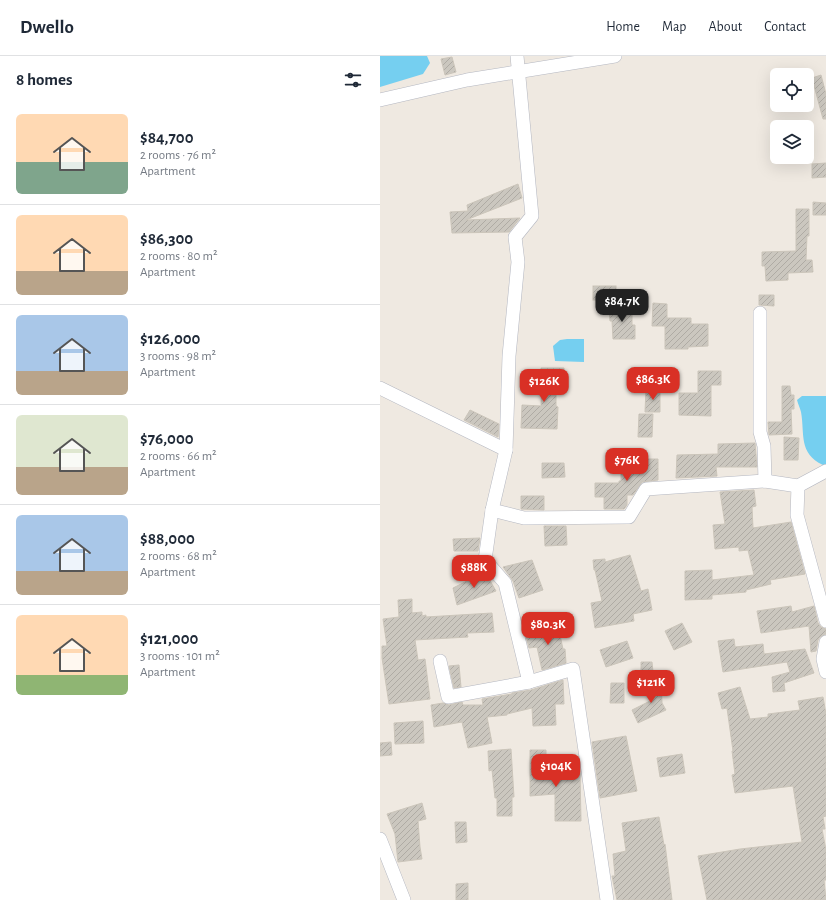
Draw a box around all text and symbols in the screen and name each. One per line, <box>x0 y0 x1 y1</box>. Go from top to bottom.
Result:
text: Dwello <box>20 18 74 37</box>
text: Home <box>606 20 640 34</box>
text: Map <box>662 20 686 34</box>
text: About <box>708 20 742 34</box>
text: Contact <box>764 20 806 34</box>
map controls <box>770 68 814 164</box>
button: locate <box>770 68 814 112</box>
icon: filters <box>342 69 364 91</box>
text: 8 homes <box>16 71 73 88</box>
button: layers <box>770 120 814 164</box>
text: $84,700 <box>140 129 194 146</box>
icon: home <box>48 130 96 178</box>
text: 2 rooms · 76 m² <box>140 149 216 162</box>
text: Apartment <box>140 165 195 178</box>
text: $86,300 <box>140 230 193 247</box>
icon: home <box>48 231 96 279</box>
text: 2 rooms · 80 m² <box>140 250 217 263</box>
text: Apartment <box>140 266 195 279</box>
pin: $84.7K <box>589 289 655 323</box>
text: $84.7K <box>605 295 639 308</box>
text: $126,000 <box>140 330 200 347</box>
icon: home <box>48 331 96 379</box>
text: 3 rooms · 98 m² <box>140 350 216 363</box>
text: Apartment <box>140 366 195 379</box>
pin: $86.3K <box>620 367 686 401</box>
pin: $126K <box>516 369 572 403</box>
text: $86.3K <box>636 373 670 386</box>
text: $126K <box>529 375 559 388</box>
text: $76,000 <box>140 430 194 447</box>
icon: home <box>48 431 96 479</box>
pin: $76K <box>603 448 651 482</box>
text: 2 rooms · 66 m² <box>140 450 217 463</box>
text: $76K <box>614 454 640 467</box>
text: Apartment <box>140 466 195 479</box>
text: $88,000 <box>140 530 195 547</box>
icon: home <box>48 531 96 579</box>
text: 2 rooms · 68 m² <box>140 550 217 563</box>
pin: $88K <box>450 555 498 589</box>
text: $88K <box>461 561 487 574</box>
text: Apartment <box>140 566 195 579</box>
pin: $80.3K <box>515 612 581 646</box>
text: $80.3K <box>530 618 566 631</box>
text: $121,000 <box>140 630 198 647</box>
icon: home <box>48 631 96 679</box>
text: 3 rooms · 101 m² <box>140 650 220 663</box>
text: Apartment <box>140 666 195 679</box>
pin: $121K <box>623 670 679 704</box>
text: $121K <box>637 676 665 689</box>
pin: $104K <box>528 754 584 788</box>
text: $104K <box>540 760 572 773</box>

